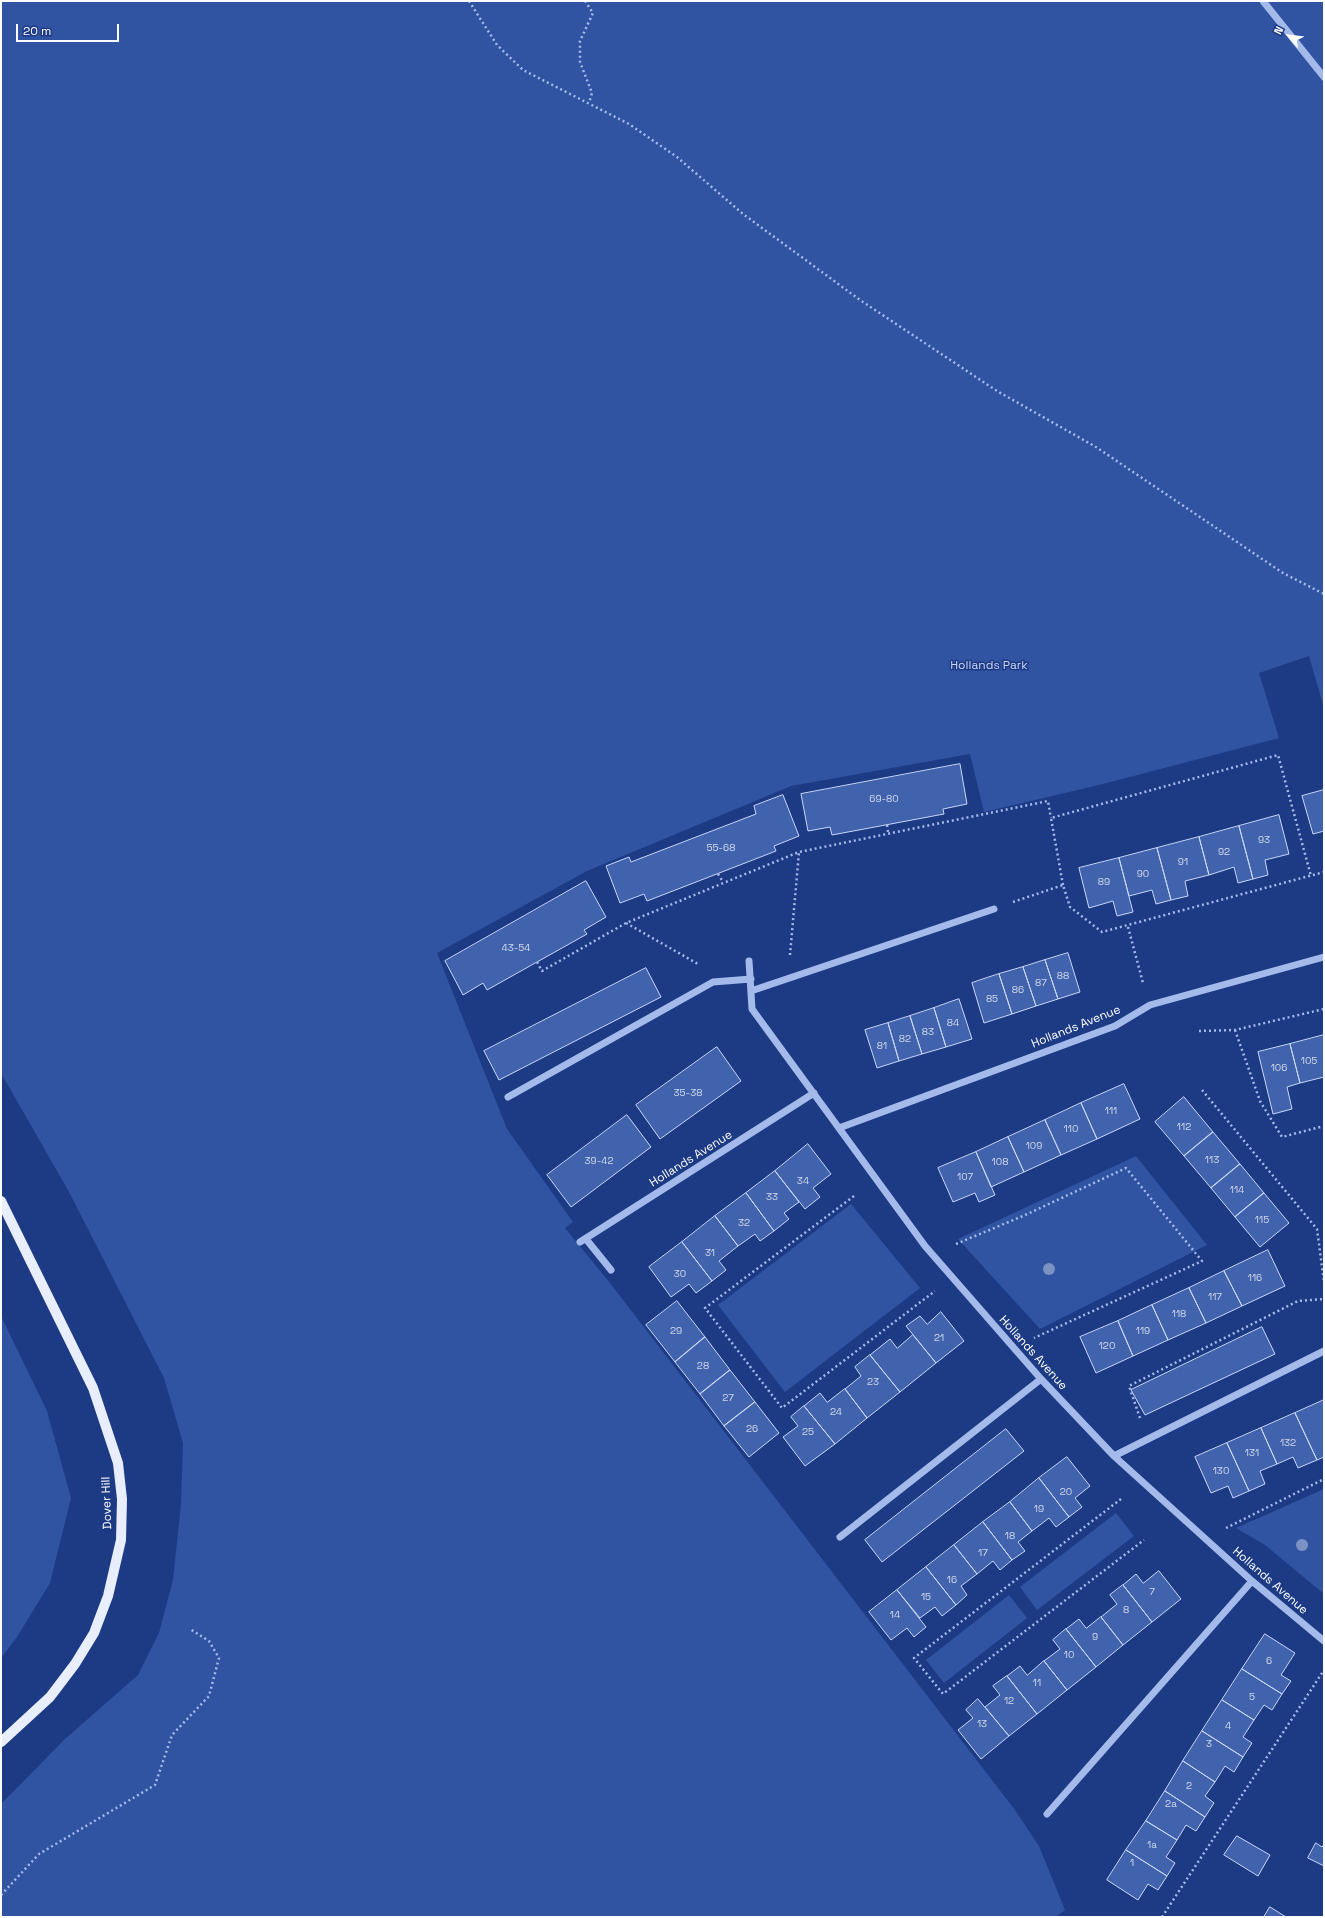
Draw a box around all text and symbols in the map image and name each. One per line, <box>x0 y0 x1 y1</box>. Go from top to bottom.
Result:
scale bar <box>18 16 121 42</box>
north arrow <box>1269 16 1309 56</box>
text: 20 m <box>23 23 51 39</box>
text: N <box>1270 24 1286 37</box>
park label: Hollands Park <box>950 659 1028 673</box>
house number: 69-80 <box>869 793 899 805</box>
house number: 93 <box>1258 834 1270 846</box>
house number: 55-68 <box>707 842 735 854</box>
house number: 92 <box>1218 846 1230 858</box>
house number: 91 <box>1178 856 1188 868</box>
house number: 90 <box>1137 868 1149 880</box>
house number: 89 <box>1098 876 1110 888</box>
house number: 43-54 <box>501 942 531 954</box>
house number: 88 <box>1057 970 1069 982</box>
house number: 87 <box>1035 977 1047 989</box>
house number: 86 <box>1012 984 1024 996</box>
house number: 85 <box>986 993 998 1005</box>
street label: Hollands Avenue <box>1029 1003 1123 1051</box>
house number: 84 <box>947 1017 959 1029</box>
house number: 83 <box>922 1026 934 1038</box>
house number: 82 <box>899 1033 911 1045</box>
house number: 81 <box>877 1040 887 1052</box>
house number: 105 <box>1301 1055 1317 1067</box>
house number: 106 <box>1271 1062 1287 1074</box>
house number: 35-38 <box>674 1087 702 1099</box>
house number: 111 <box>1105 1105 1117 1117</box>
house number: 112 <box>1177 1121 1191 1133</box>
house number: 110 <box>1064 1123 1078 1135</box>
street label: Hollands Avenue <box>647 1128 735 1190</box>
house number: 109 <box>1026 1140 1042 1152</box>
house number: 113 <box>1205 1154 1219 1166</box>
house number: 39-42 <box>585 1155 613 1167</box>
house number: 108 <box>992 1156 1008 1168</box>
house number: 107 <box>957 1171 973 1183</box>
house number: 34 <box>797 1175 809 1187</box>
house number: 114 <box>1230 1184 1244 1196</box>
house number: 33 <box>766 1191 778 1203</box>
house number: 115 <box>1255 1214 1269 1226</box>
house number: 32 <box>738 1217 750 1229</box>
house number: 31 <box>705 1247 715 1259</box>
house number: 30 <box>674 1268 686 1280</box>
house number: 116 <box>1248 1272 1262 1284</box>
house number: 117 <box>1208 1291 1222 1303</box>
house number: 118 <box>1172 1308 1186 1320</box>
street label: Hollands Avenue <box>996 1313 1070 1393</box>
house number: 29 <box>670 1325 682 1337</box>
house number: 119 <box>1136 1325 1150 1337</box>
house number: 21 <box>934 1332 944 1344</box>
house number: 120 <box>1099 1340 1115 1352</box>
house number: 28 <box>697 1360 709 1372</box>
house number: 23 <box>867 1376 879 1388</box>
house number: 27 <box>722 1392 734 1404</box>
house number: 24 <box>830 1406 842 1418</box>
house number: 26 <box>746 1423 758 1435</box>
house number: 25 <box>802 1426 814 1438</box>
house number: 132 <box>1280 1437 1296 1449</box>
house number: 131 <box>1245 1447 1259 1459</box>
house number: 130 <box>1213 1465 1229 1477</box>
street label: Dover Hill <box>99 1476 115 1530</box>
house number: 20 <box>1060 1486 1072 1498</box>
house number: 19 <box>1034 1503 1044 1515</box>
house number: 18 <box>1005 1530 1015 1542</box>
street label: Hollands Avenue <box>1229 1544 1311 1618</box>
house number: 17 <box>978 1547 988 1559</box>
house number: 16 <box>947 1574 957 1586</box>
house number: 7 <box>1149 1586 1155 1598</box>
house number: 15 <box>921 1591 931 1603</box>
house number: 8 <box>1123 1604 1129 1616</box>
house number: 14 <box>890 1609 900 1621</box>
house number: 9 <box>1092 1631 1098 1643</box>
house number: 10 <box>1064 1649 1074 1661</box>
house number: 6 <box>1266 1655 1272 1667</box>
house number: 11 <box>1033 1677 1041 1689</box>
house number: 5 <box>1249 1691 1255 1703</box>
house number: 12 <box>1004 1695 1014 1707</box>
house number: 13 <box>977 1718 987 1730</box>
house number: 4 <box>1225 1720 1231 1732</box>
house number: 3 <box>1206 1738 1212 1750</box>
house number: 2 <box>1186 1780 1192 1792</box>
house number: 2a <box>1165 1798 1177 1810</box>
house number: 1a <box>1147 1839 1157 1851</box>
house number: 1 <box>1130 1857 1134 1869</box>

